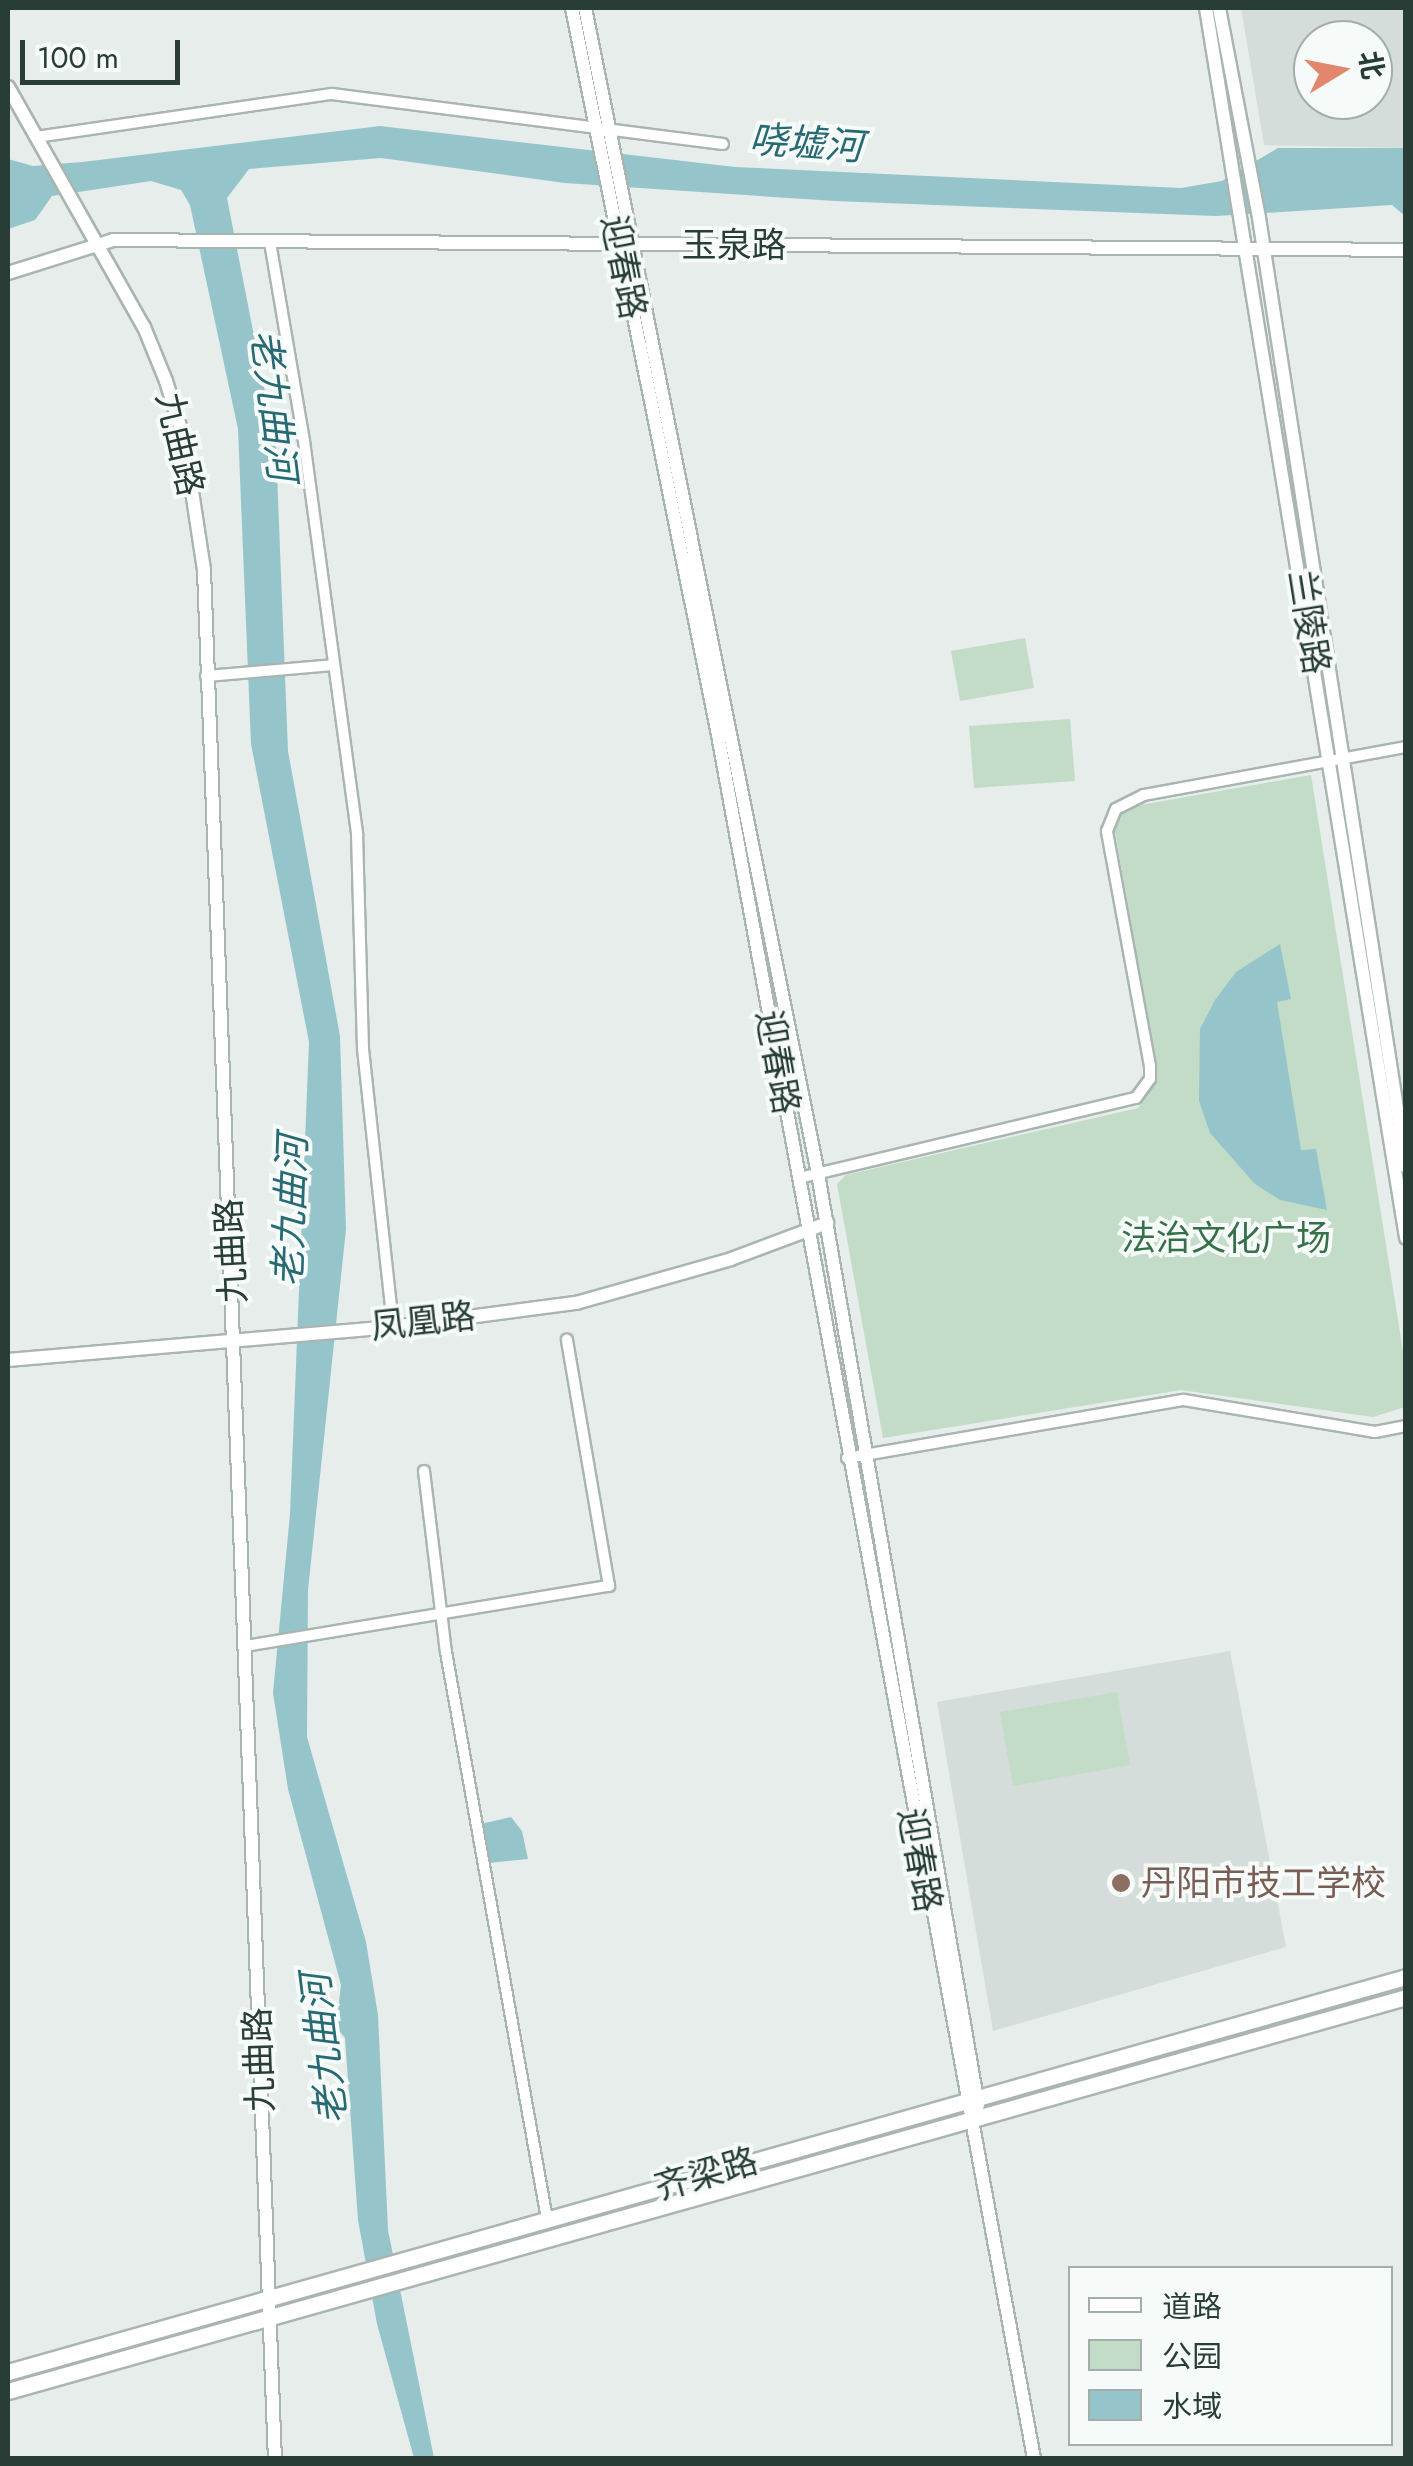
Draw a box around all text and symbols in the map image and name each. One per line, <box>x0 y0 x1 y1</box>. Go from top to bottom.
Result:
scale bar <box>25 20 185 82</box>
north arrow <box>1293 20 1393 120</box>
text: 100 m <box>37 36 119 79</box>
text: 北 <box>1348 48 1394 82</box>
water label: 哓墟河 <box>748 116 864 170</box>
street label: 迎春路 <box>593 211 655 323</box>
street label: 玉泉路 <box>682 224 786 266</box>
water label: 老九曲河 <box>242 327 306 483</box>
street label: 九曲路 <box>148 388 212 500</box>
street label: 兰陵路 <box>1280 567 1338 677</box>
street label: 迎春路 <box>748 1007 808 1117</box>
water label: 老九曲河 <box>265 1134 315 1288</box>
street label: 九曲路 <box>207 1197 255 1305</box>
park label: 法治文化广场 <box>1121 1217 1331 1259</box>
street label: 凤凰路 <box>369 1295 477 1347</box>
street label: 迎春路 <box>890 1805 950 1915</box>
place label: 丹阳市技工学校 <box>1141 1862 1386 1904</box>
marker: 丹阳市技工学校 <box>1110 1872 1132 1894</box>
water label: 老九曲河 <box>292 1971 356 2127</box>
street label: 九曲路 <box>236 2007 282 2113</box>
street label: 齐梁路 <box>650 2139 762 2209</box>
legend <box>1068 2266 1393 2446</box>
text: 道路 <box>1162 2285 1222 2328</box>
text: 公园 <box>1162 2335 1222 2378</box>
text: 水域 <box>1162 2385 1222 2428</box>

